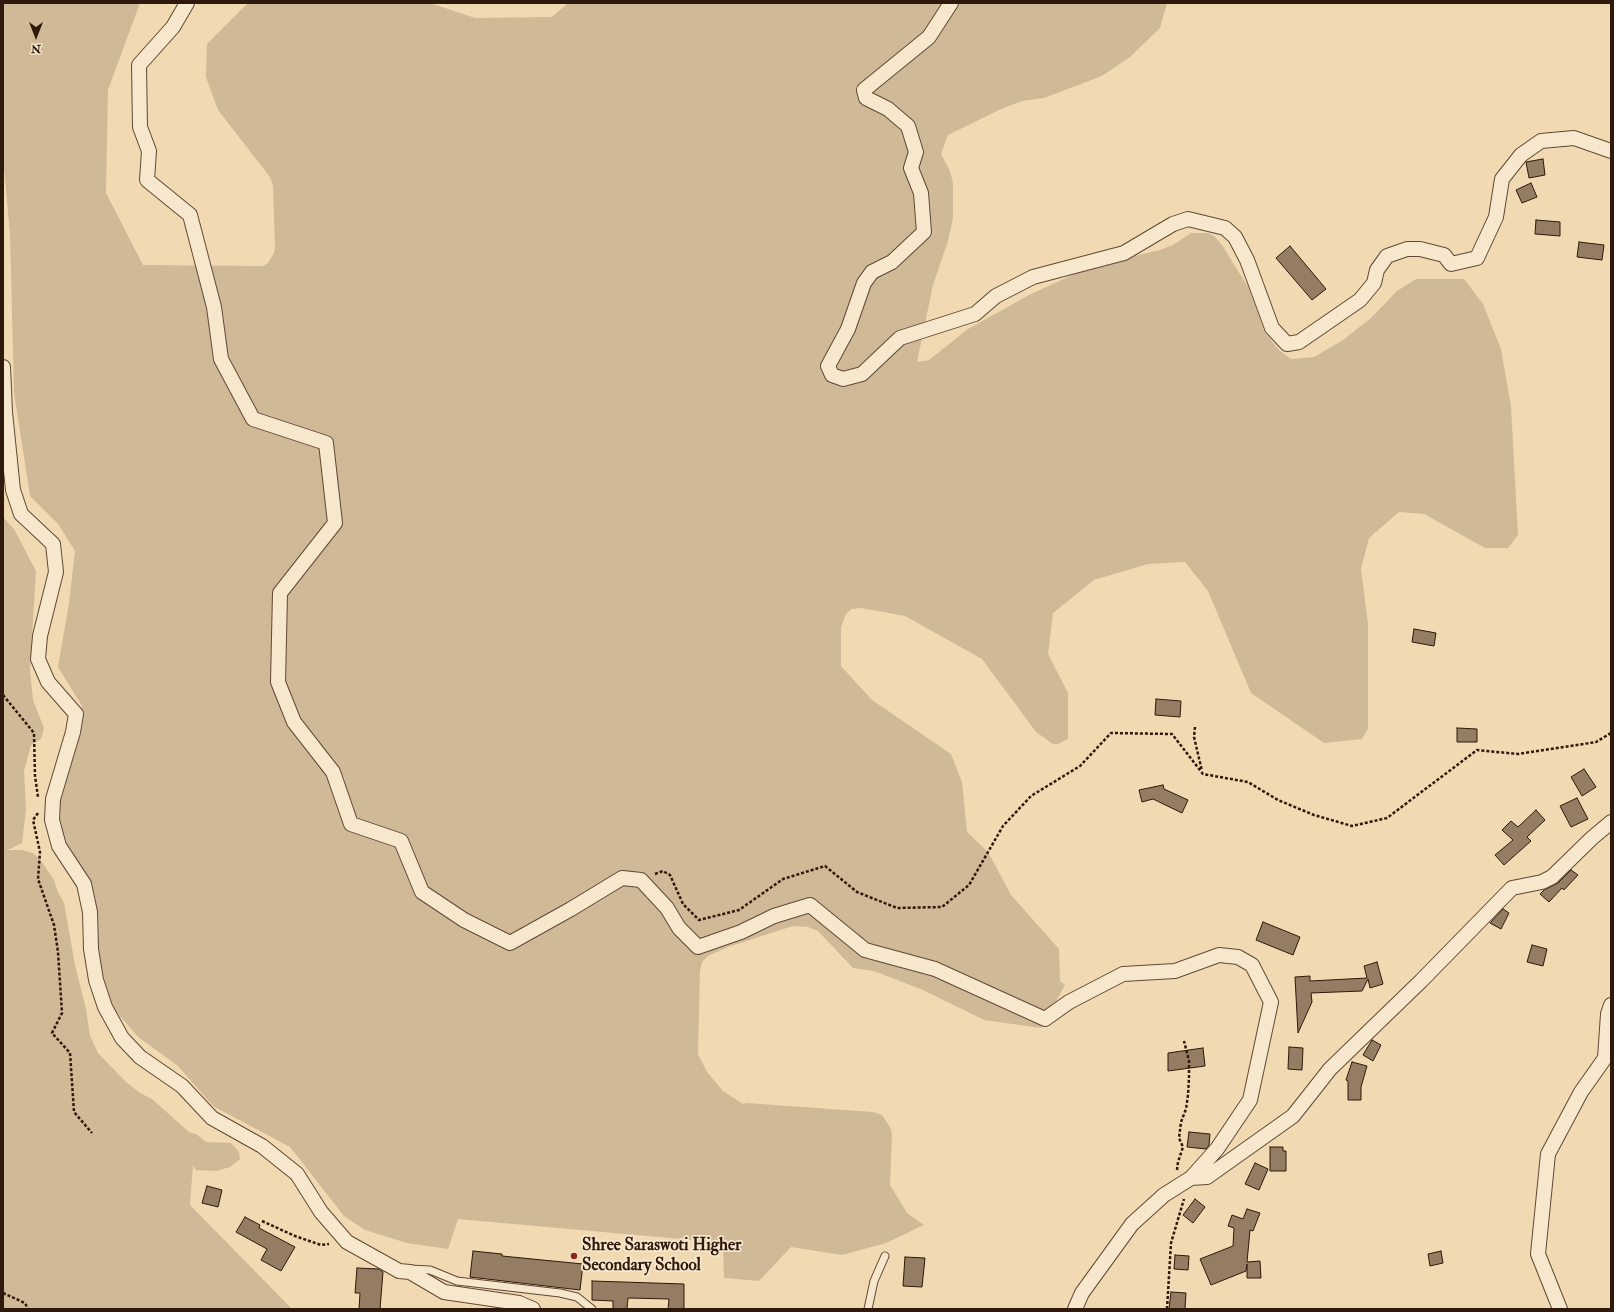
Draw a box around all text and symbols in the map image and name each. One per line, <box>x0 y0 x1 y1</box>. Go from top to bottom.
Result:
north arrow <box>16 16 56 56</box>
text: N <box>31 42 41 55</box>
place label: Shree Saraswoti Higher Secondary School <box>582 1236 741 1276</box>
marker: Shree Saraswoti Higher Secondary School <box>569 1251 579 1261</box>

